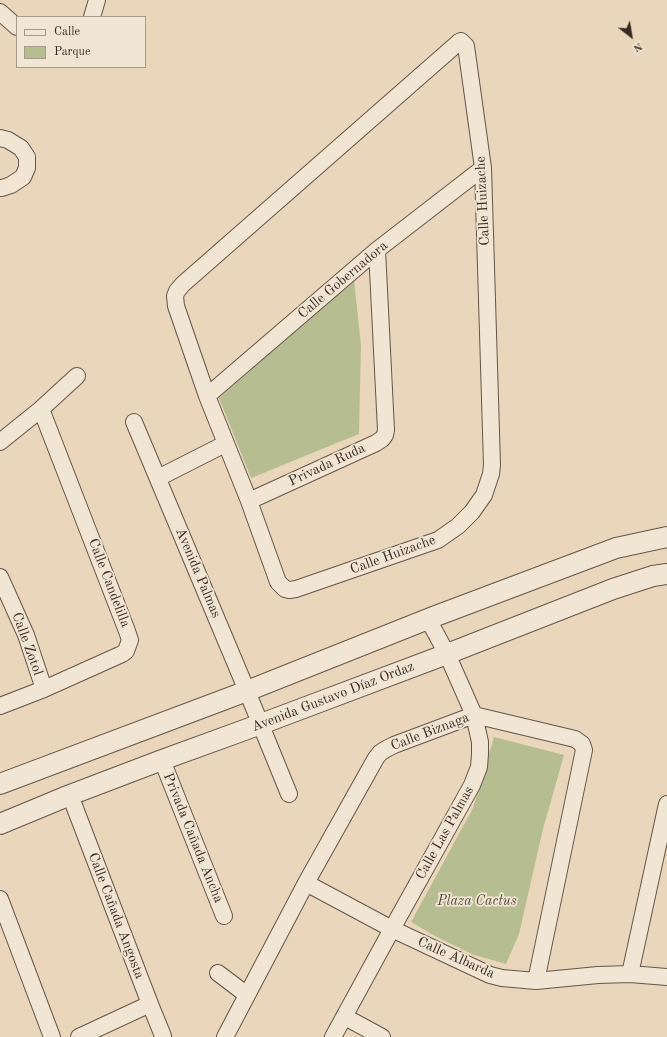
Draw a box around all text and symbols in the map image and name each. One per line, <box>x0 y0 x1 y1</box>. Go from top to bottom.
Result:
legend <box>16 16 146 68</box>
north arrow <box>611 16 651 56</box>
text: Calle <box>54 26 80 38</box>
text: N <box>631 40 644 54</box>
text: Parque <box>54 46 90 58</box>
street label: Calle Huizache <box>472 156 494 246</box>
street label: Calle Gobernadora <box>295 238 391 322</box>
street label: Privada Ruda <box>286 440 368 490</box>
street label: Avenida Palmas <box>171 525 225 621</box>
street label: Calle Huizache <box>348 532 438 578</box>
street label: Calle Candelilla <box>84 536 134 630</box>
street label: Calle Zotol <box>8 610 46 678</box>
street label: Avenida Gustavo Díaz Ordaz <box>249 658 417 736</box>
street label: Calle Biznaga <box>388 709 472 755</box>
street label: Privada Cañada Ancha <box>159 770 227 906</box>
street label: Calle Las Palmas <box>412 783 478 883</box>
street label: Calle Cañada Angosta <box>84 851 148 981</box>
park label: Plaza Cactus <box>437 893 517 909</box>
street label: Calle Albarda <box>415 933 497 983</box>

